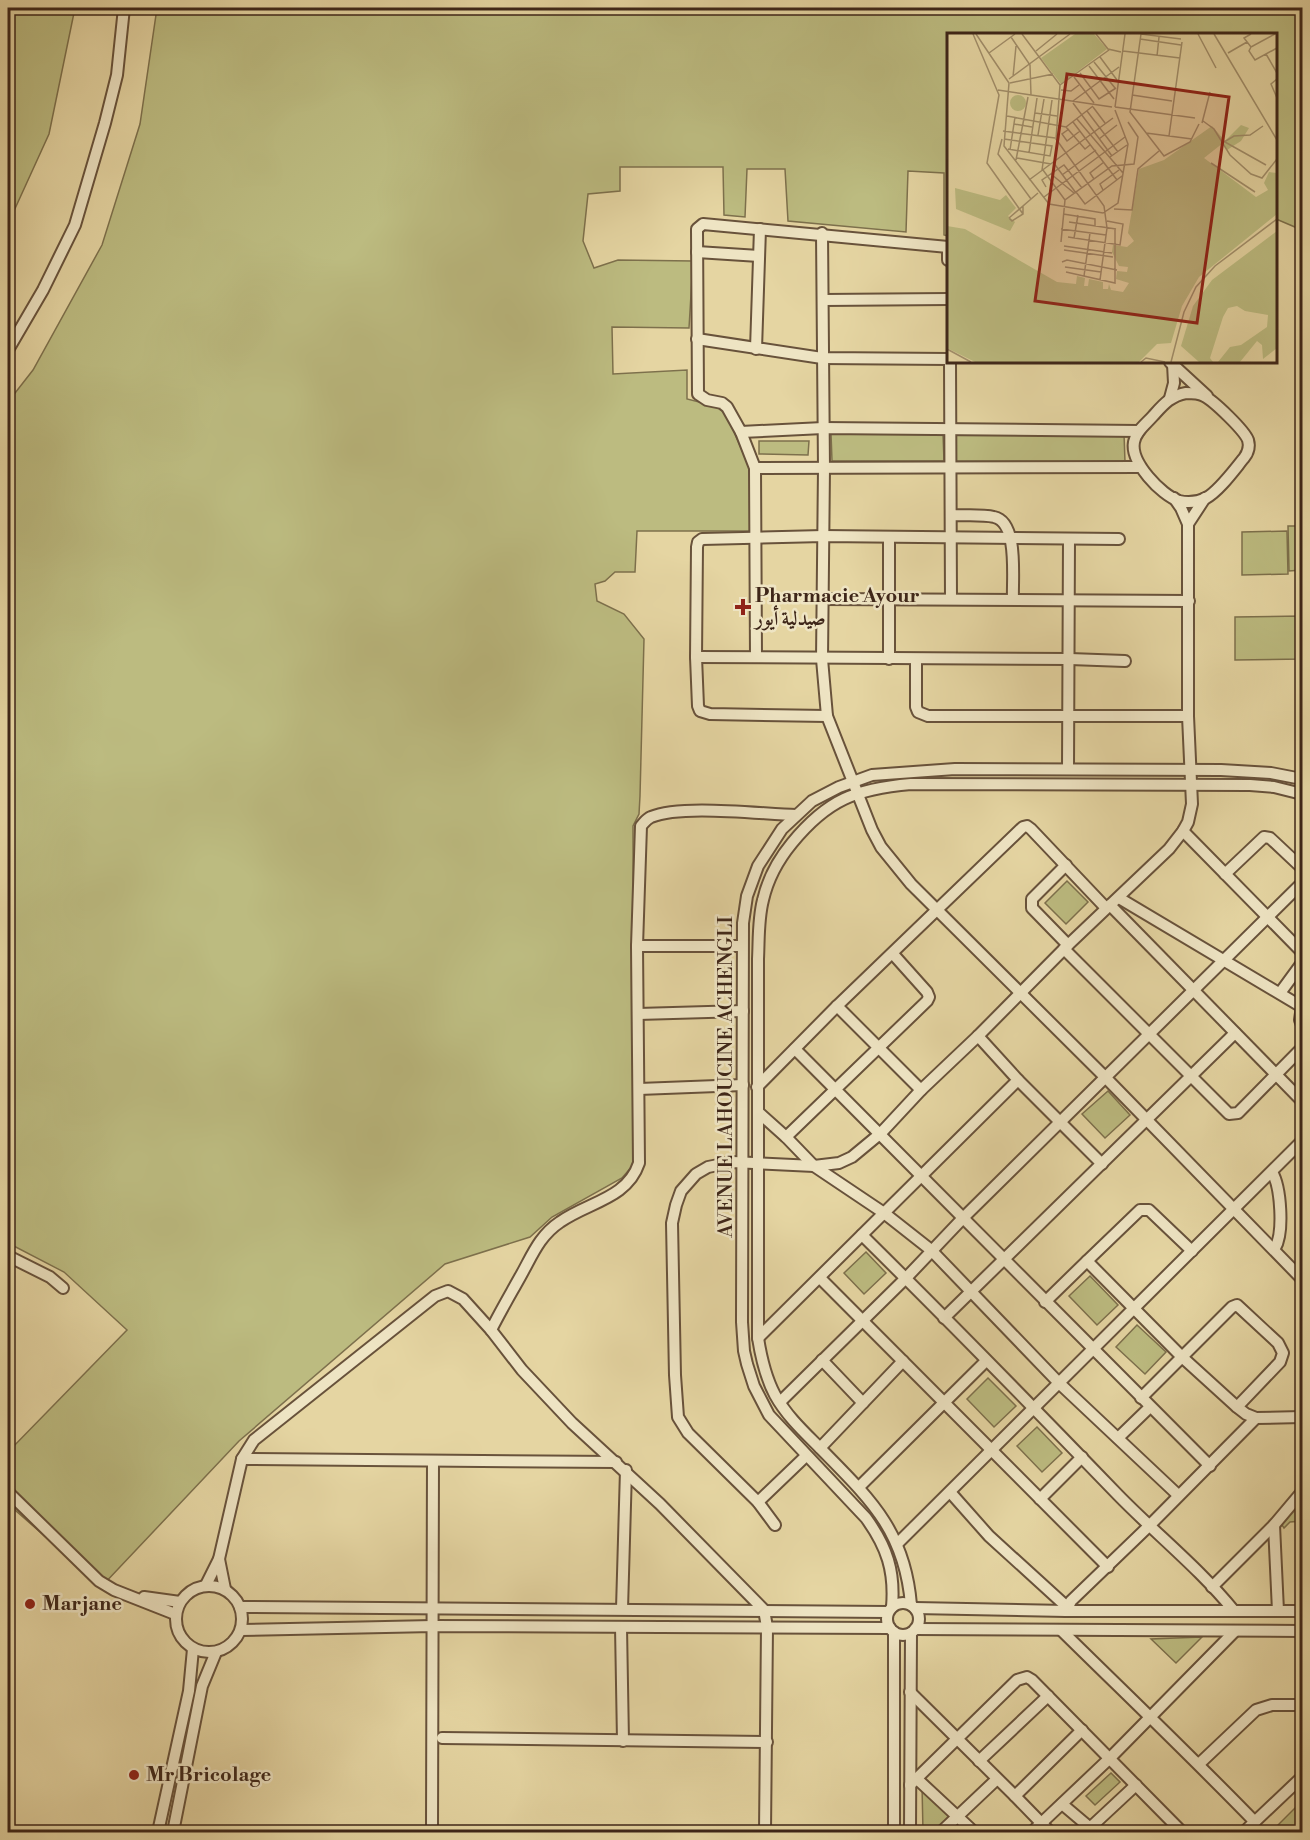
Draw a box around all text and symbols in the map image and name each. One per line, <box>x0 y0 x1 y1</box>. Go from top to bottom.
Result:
inset map <box>947 33 1277 363</box>
place label: Pharmacie Ayour صيدلية أيور <box>753 584 920 632</box>
marker: Pharmacie Ayour صيدلية أيور <box>736 600 750 614</box>
street label: AVENUE LAHOUCINE ACHENGLI <box>714 916 739 1239</box>
place label: Marjane <box>42 1592 122 1617</box>
marker: Marjane <box>23 1597 37 1611</box>
place label: Mr Bricolage <box>146 1763 272 1788</box>
marker: Mr Bricolage <box>127 1768 141 1782</box>

